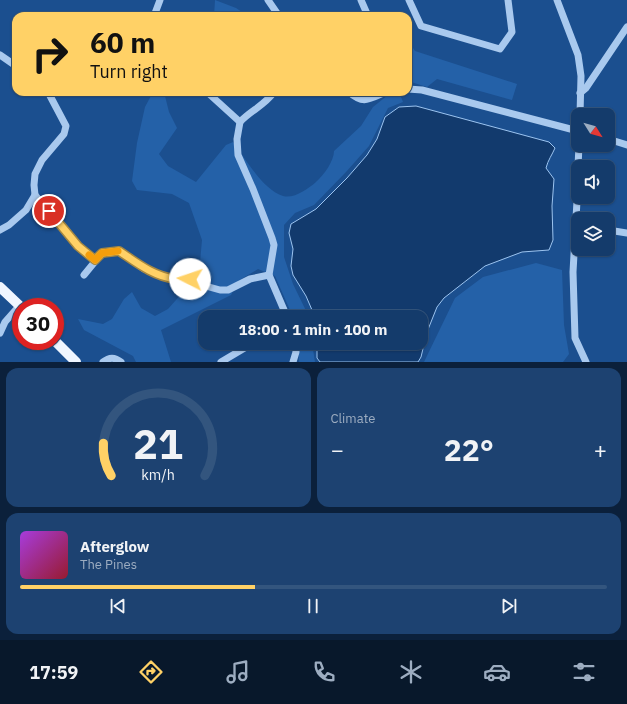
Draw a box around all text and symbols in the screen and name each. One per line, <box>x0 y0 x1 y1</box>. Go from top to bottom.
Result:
text: 60 m <box>90 24 155 61</box>
icon: right <box>24 28 76 80</box>
text: Turn right <box>90 60 168 83</box>
north arrow <box>571 108 615 152</box>
map controls <box>571 108 615 256</box>
button: sound <box>571 160 615 204</box>
pin <box>32 194 66 228</box>
icon: arrive <box>38 200 60 222</box>
button: layers <box>571 212 615 256</box>
position arrow <box>169 258 211 300</box>
speed limit sign: 30 <box>12 298 64 350</box>
text: 18:00 · 1 min · 100 m <box>239 320 387 339</box>
text: Climate <box>331 410 375 427</box>
text: 21 <box>133 415 183 469</box>
text: 22° <box>444 430 494 469</box>
text: − <box>331 435 344 464</box>
text: + <box>594 435 607 464</box>
text: km/h <box>141 464 175 483</box>
text: Afterglow <box>80 537 149 556</box>
text: The Pines <box>80 556 137 573</box>
icon: previous <box>107 595 129 617</box>
icon: pause <box>302 595 324 617</box>
icon: next <box>498 595 520 617</box>
icon: directions <box>137 658 165 686</box>
icon: music <box>224 658 252 686</box>
icon: phone <box>310 658 338 686</box>
icon: climate <box>397 658 425 686</box>
icon: car <box>483 658 511 686</box>
icon: filters <box>570 658 598 686</box>
text: 17:59 <box>29 661 78 684</box>

